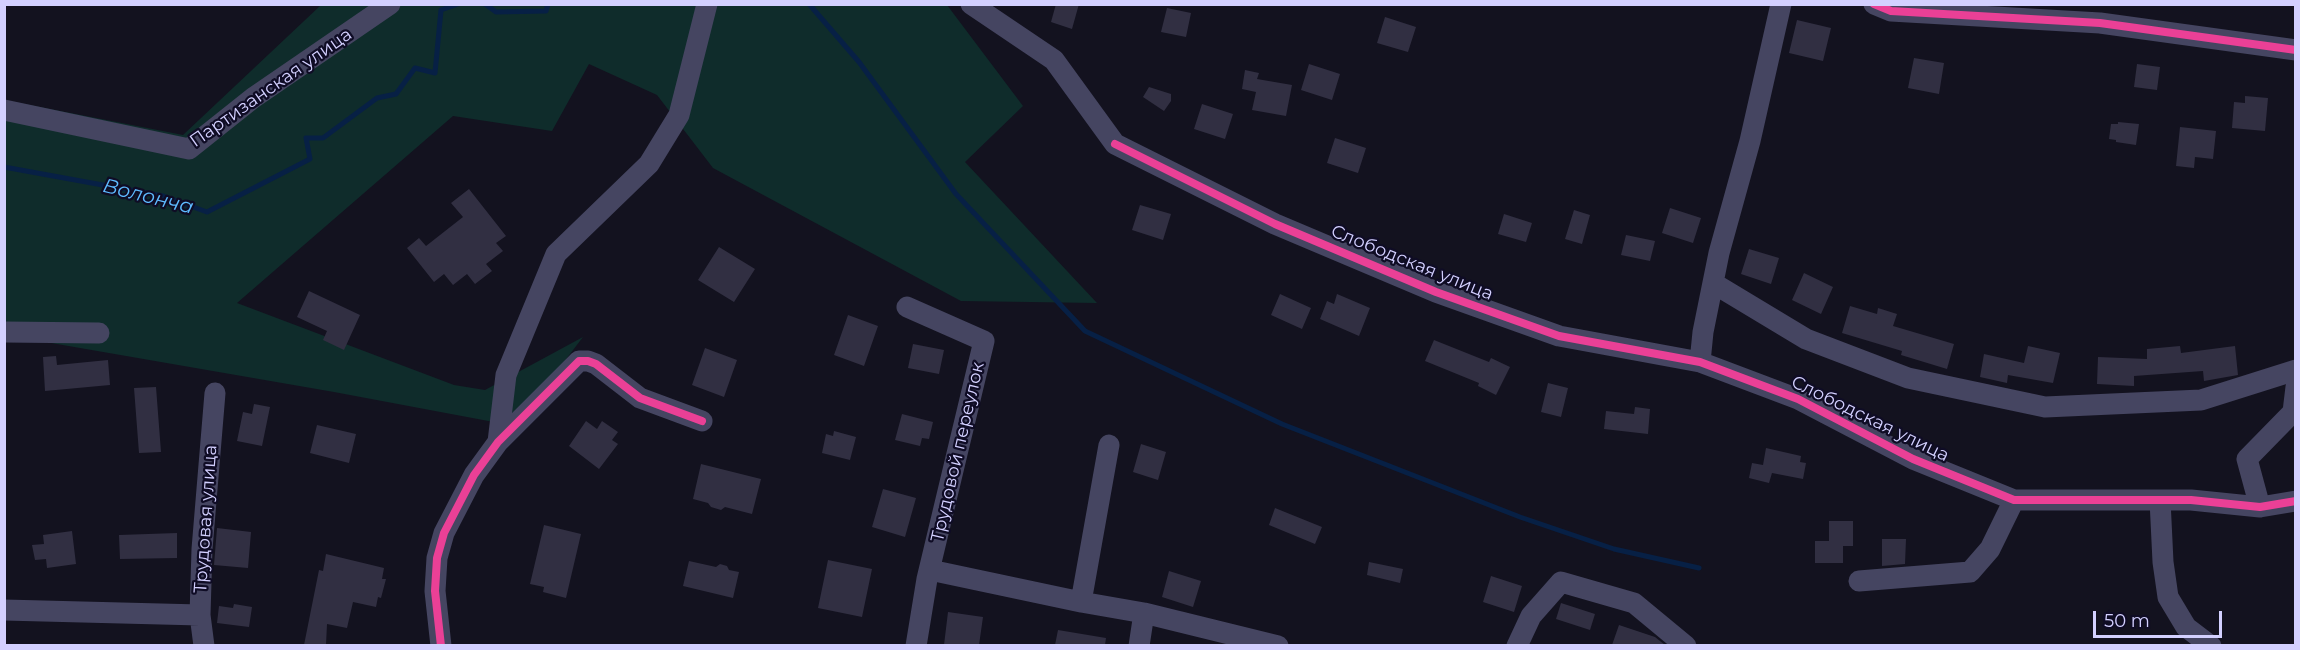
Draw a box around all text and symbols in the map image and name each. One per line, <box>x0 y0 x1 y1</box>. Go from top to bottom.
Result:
street label: Партизанская улица <box>186 24 356 152</box>
water label: Волонча <box>100 174 196 220</box>
street label: Слободская улица <box>1328 221 1496 305</box>
street label: Трудовой переулок <box>927 360 989 544</box>
street label: Слободская улица <box>1788 371 1952 467</box>
street label: Трудовая улица <box>190 444 222 594</box>
scale bar <box>2096 599 2225 637</box>
text: 50 m <box>2104 610 2150 632</box>

